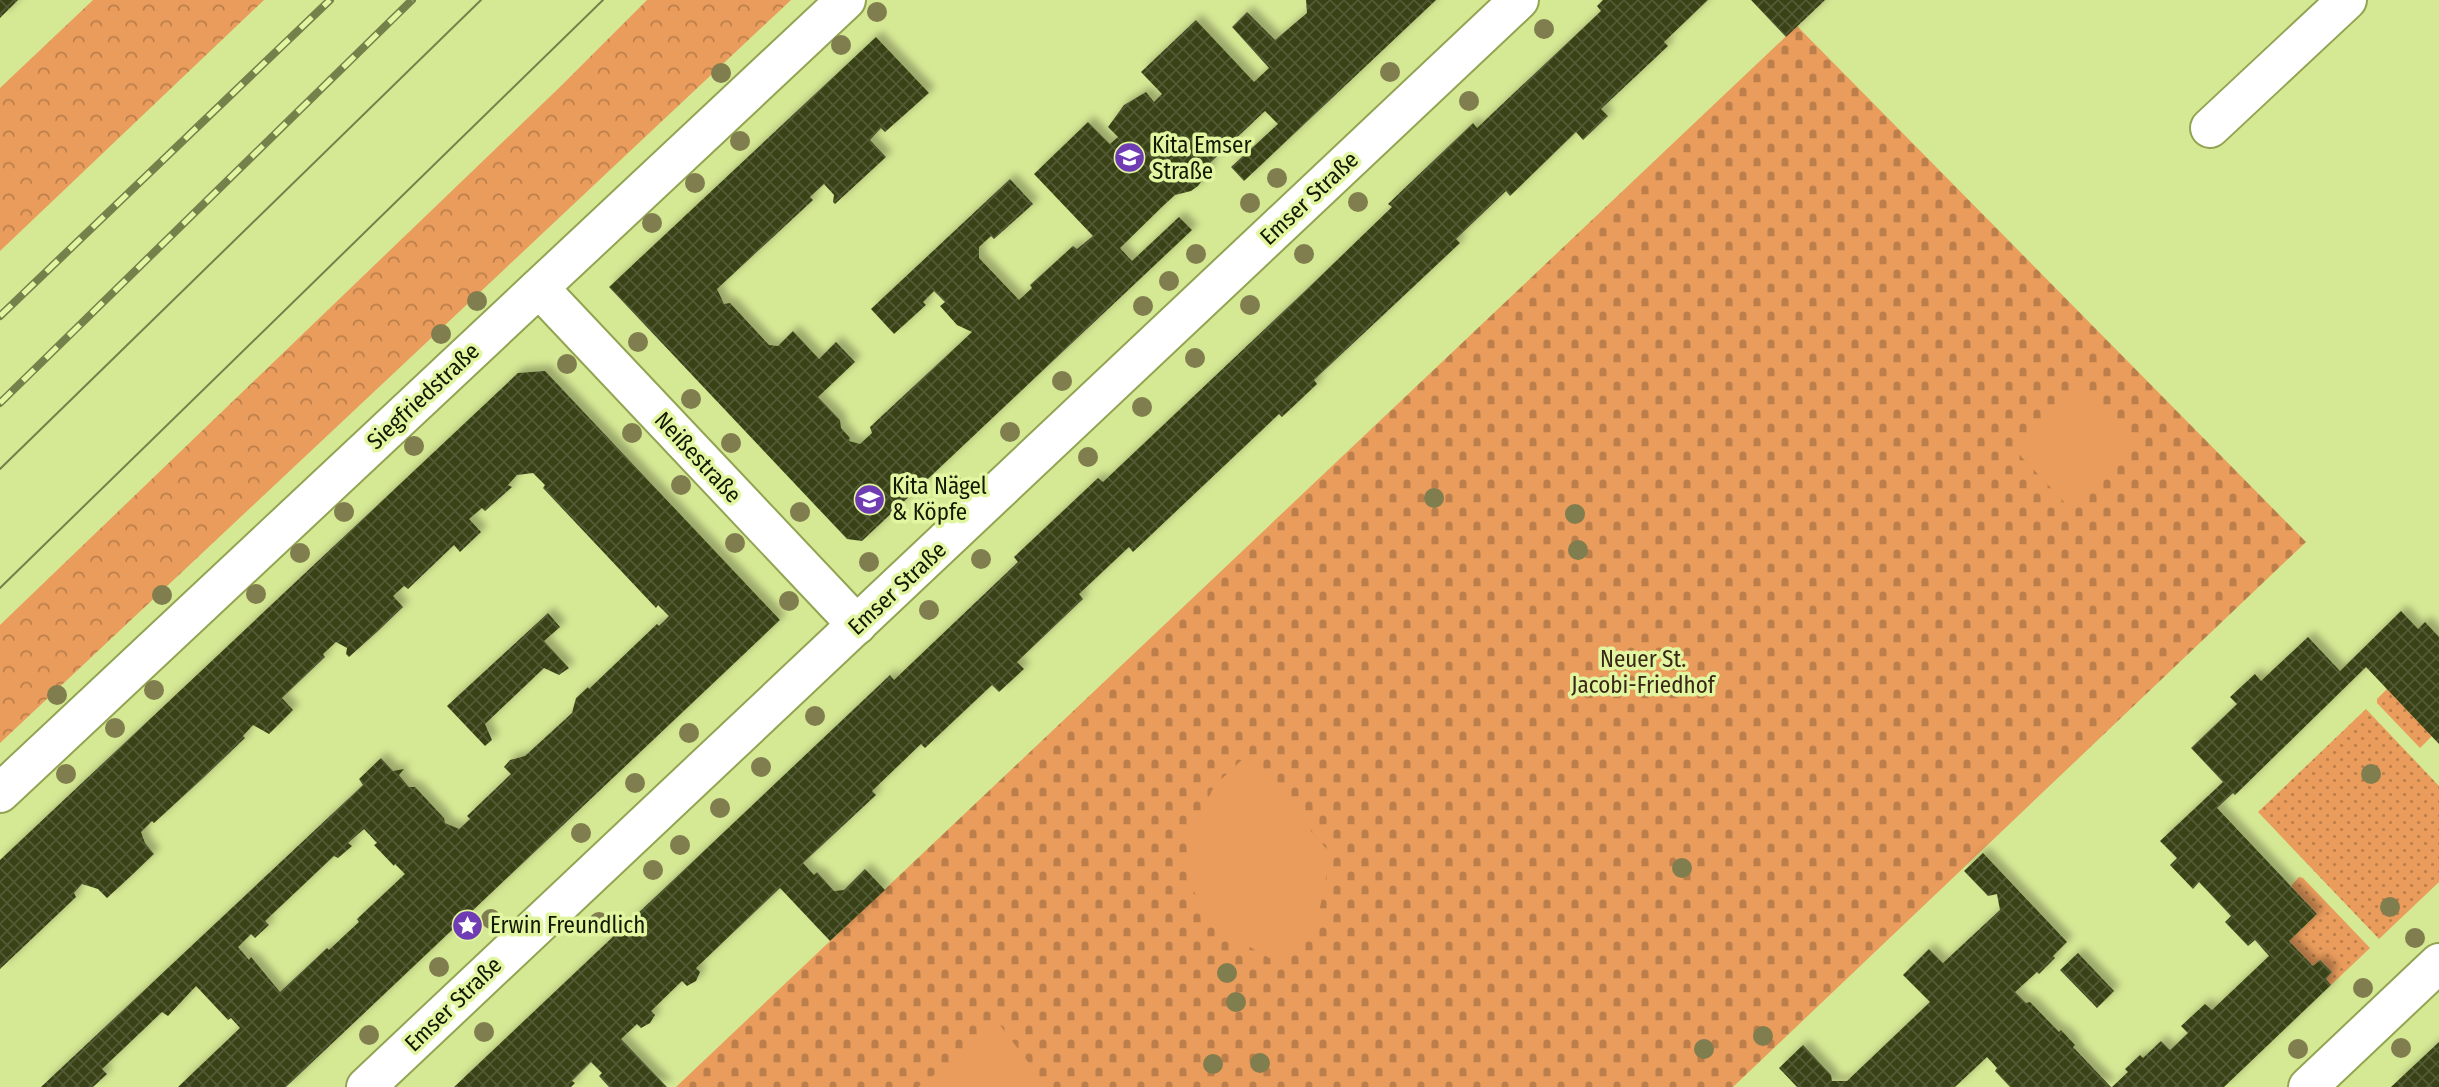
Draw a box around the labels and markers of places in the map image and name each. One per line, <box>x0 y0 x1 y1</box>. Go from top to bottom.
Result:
place label: Kita Emser Straße <box>1152 131 1251 185</box>
school or university icon: Kita Emser Straße <box>1112 141 1146 175</box>
place label: Kita Nägel & Köpfe <box>892 472 987 526</box>
school or university icon: Kita Nägel & Köpfe <box>852 482 886 516</box>
place icon: Erwin Freundlich <box>450 908 484 942</box>
place label: Erwin Freundlich <box>490 911 645 939</box>

